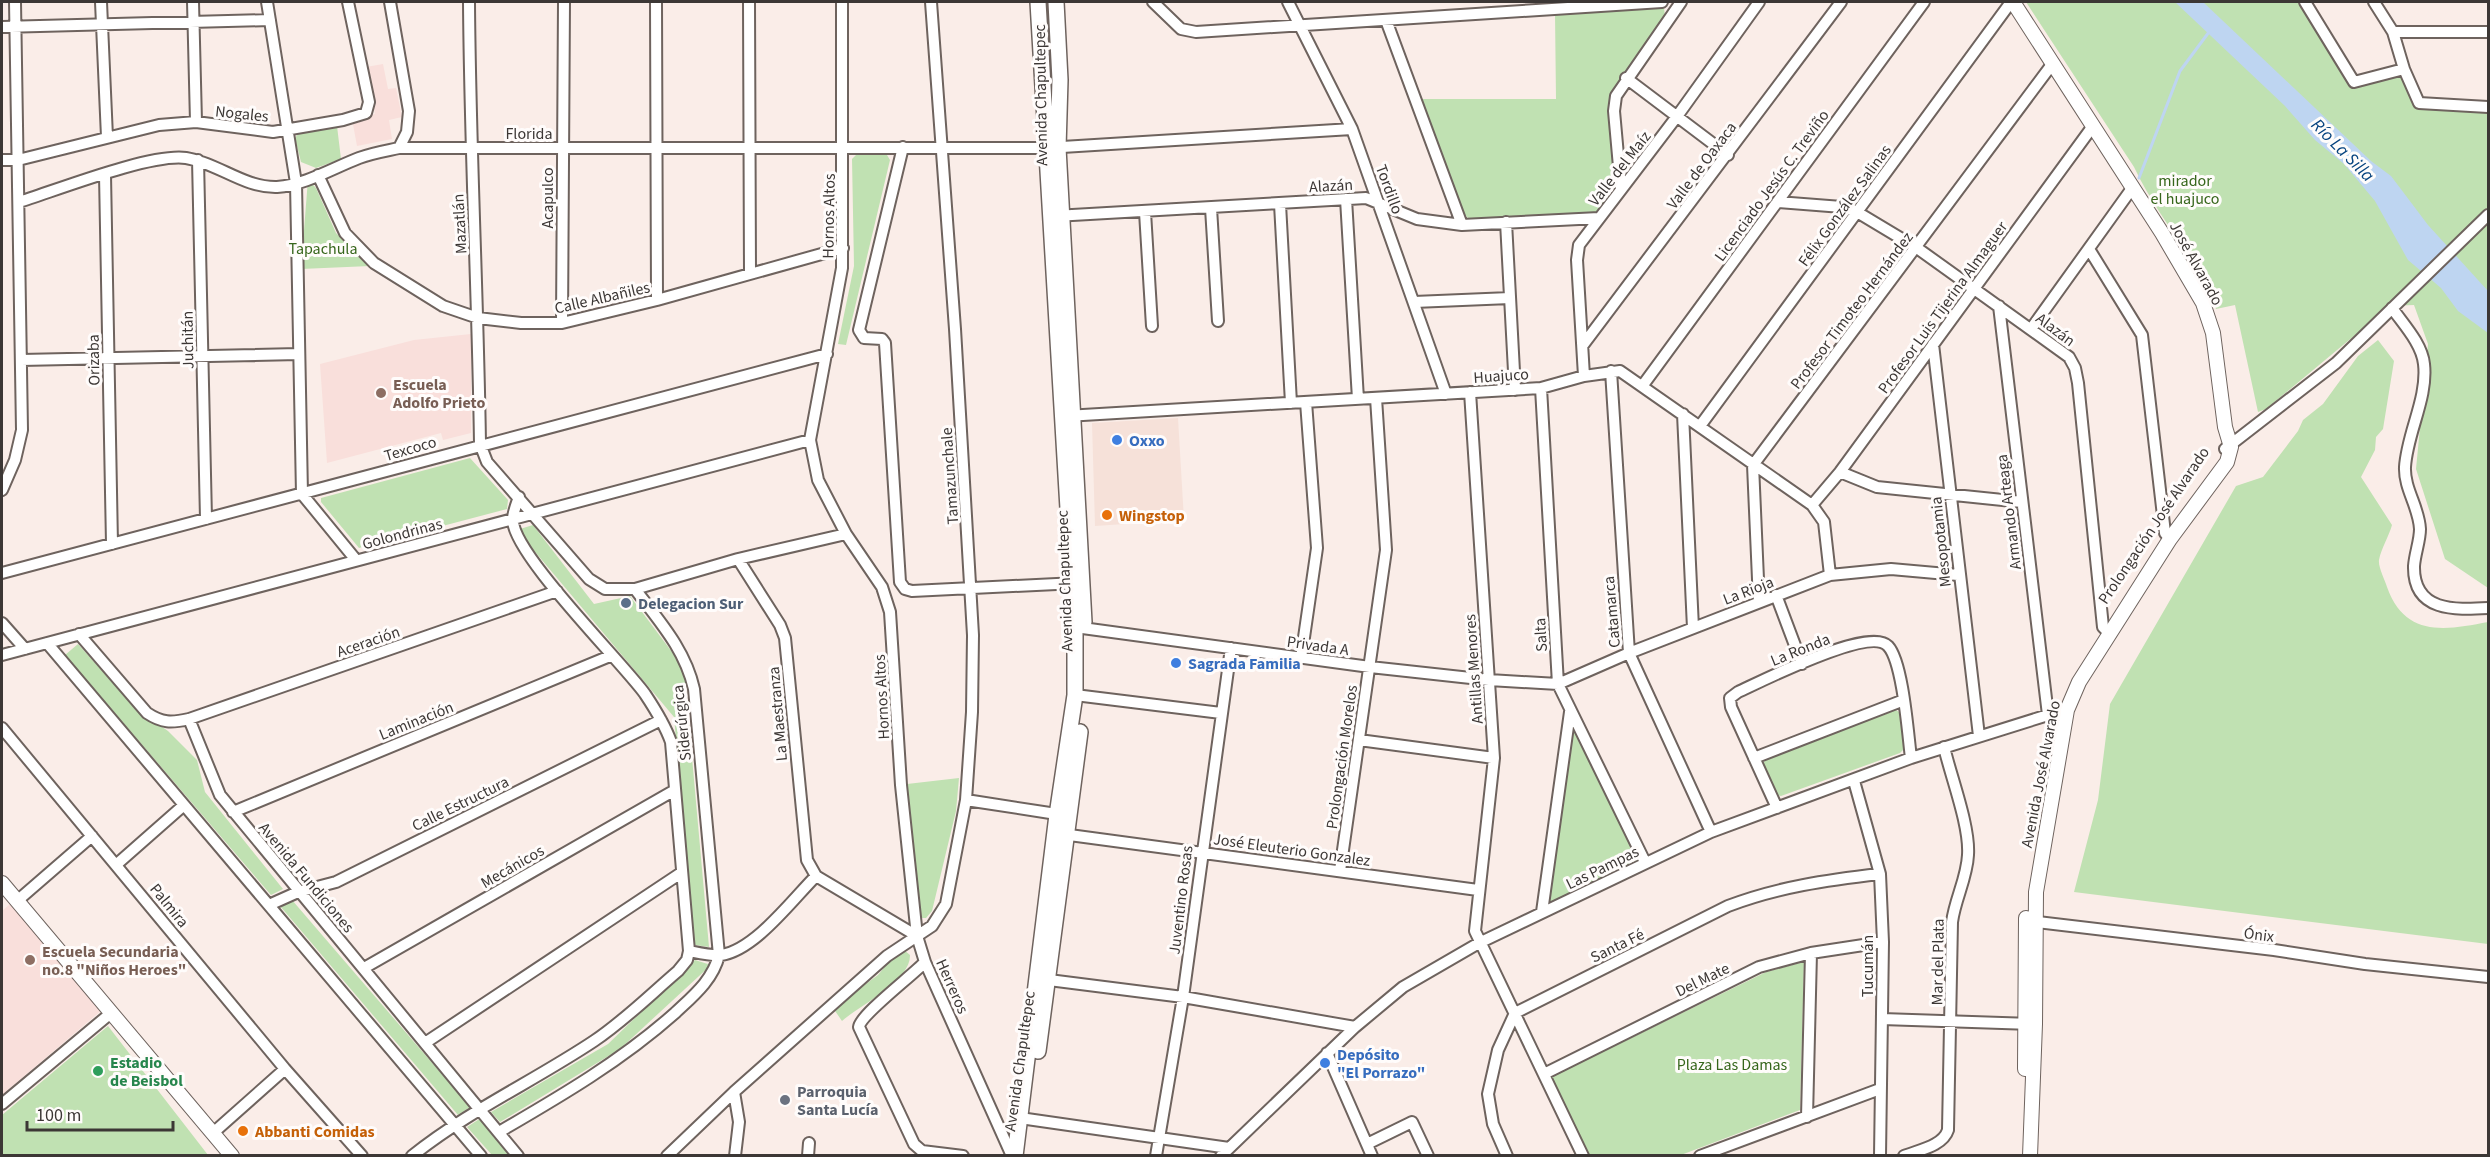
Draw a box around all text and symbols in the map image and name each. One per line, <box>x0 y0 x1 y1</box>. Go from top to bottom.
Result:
street label: Avenida Chapultepec <box>1029 24 1053 166</box>
street label: Nogales <box>214 100 270 128</box>
street label: Licenciado Jesús C. Treviño <box>1709 105 1834 266</box>
water label: Río La Silla <box>2305 113 2380 188</box>
street label: Valle de Oaxaca <box>1662 117 1742 214</box>
street label: Florida <box>505 123 553 145</box>
street label: Valle del Maíz <box>1583 126 1656 211</box>
street label: Félix González Salinas <box>1793 140 1897 271</box>
street label: Tordillo <box>1370 162 1408 217</box>
street label: Acapulco <box>537 167 559 229</box>
park label: mirador el huajuco <box>2151 170 2219 210</box>
street label: Hornos Altos <box>817 173 841 259</box>
street label: Alazán <box>1308 174 1354 198</box>
street label: Mazatlán <box>447 193 473 255</box>
street label: Profesor Luis Tijerina Almaguer <box>1873 217 2013 398</box>
street label: José Alvarado <box>2164 218 2228 309</box>
street label: Profesor Timoteo Hernández <box>1785 227 1918 394</box>
park label: Tapachula <box>288 238 358 260</box>
street label: Calle Albañiles <box>552 276 652 320</box>
street label: Alazán <box>2031 308 2080 352</box>
street label: Juchitán <box>176 311 200 369</box>
street label: Orizaba <box>83 334 105 386</box>
street label: Huajuco <box>1473 363 1530 389</box>
place label: Escuela Adolfo Prieto <box>392 374 485 414</box>
marker: Escuela Adolfo Prieto <box>374 386 388 400</box>
street label: Tamazunchale <box>936 427 964 525</box>
place label: Oxxo <box>1129 430 1165 452</box>
street label: Texcoco <box>382 431 439 467</box>
marker: Oxxo <box>1110 433 1124 447</box>
street label: Prolongación José Alvarado <box>2093 443 2215 609</box>
street label: Armando Arteaga <box>1991 453 2027 571</box>
street label: Mesopotamia <box>1925 496 1957 588</box>
place label: Wingstop <box>1119 505 1185 527</box>
marker: Wingstop <box>1100 508 1114 522</box>
street label: Avenida Chapultepec <box>1052 510 1078 652</box>
street label: Golondrinas <box>360 513 445 555</box>
street label: La Rioja <box>1720 571 1777 611</box>
street label: Catamarca <box>1598 575 1626 649</box>
place label: Delegacion Sur <box>638 593 744 615</box>
marker: Delegacion Sur <box>619 596 633 610</box>
street label: Antillas Menores <box>1459 613 1489 725</box>
street label: Salta <box>1529 617 1553 652</box>
street label: Aceración <box>334 621 403 663</box>
street label: La Ronda <box>1767 628 1833 672</box>
street label: Privada A <box>1285 631 1351 661</box>
place label: Sagrada Familia <box>1188 653 1301 675</box>
street label: Hornos Altos <box>869 654 895 740</box>
marker: Sagrada Familia <box>1169 656 1183 670</box>
street label: La Maestranza <box>763 666 793 762</box>
street label: Prolongación Morelos <box>1321 683 1363 831</box>
street label: Siderúrgica <box>667 684 697 762</box>
street label: Laminación <box>376 696 457 746</box>
street label: Avenida José Alvarado <box>2016 699 2066 850</box>
street label: Calle Estructura <box>408 771 513 837</box>
street label: Avenida Fundiciones <box>253 818 359 938</box>
street label: José Eleuterio Gonzalez <box>1212 828 1372 872</box>
street label: Mecánicos <box>477 840 548 894</box>
street label: Las Pampas <box>1562 841 1643 895</box>
street label: Juventino Rosas <box>1163 844 1199 956</box>
street label: Palmira <box>145 879 194 932</box>
street label: Mar del Plata <box>1926 918 1950 1006</box>
street label: Ónix <box>2242 922 2275 948</box>
street label: Santa Fé <box>1587 923 1648 968</box>
street label: Tucumán <box>1857 935 1879 997</box>
place label: Escuela Secundaria no.8 "Niños Heroes" <box>42 941 186 981</box>
marker: Escuela Secundaria no.8 "Niños Heroes" <box>23 953 37 967</box>
street label: Herreros <box>930 955 974 1018</box>
street label: Del Mate <box>1672 957 1733 1002</box>
street label: Avenida Chapultepec <box>999 990 1041 1133</box>
place label: Depósito "El Porrazo" <box>1337 1044 1425 1084</box>
place label: Estadio de Beisbol <box>110 1052 183 1092</box>
park label: Plaza Las Damas <box>1677 1054 1788 1076</box>
marker: Depósito "El Porrazo" <box>1318 1056 1332 1070</box>
marker: Estadio de Beisbol <box>91 1064 105 1078</box>
place label: Parroquia Santa Lucía <box>797 1081 878 1121</box>
marker: Parroquia Santa Lucía <box>778 1093 792 1107</box>
scale bar <box>27 1094 172 1132</box>
text: 100 m <box>36 1103 81 1128</box>
place label: Abbanti Comidas <box>254 1121 375 1143</box>
marker: Abbanti Comidas <box>236 1124 250 1138</box>

